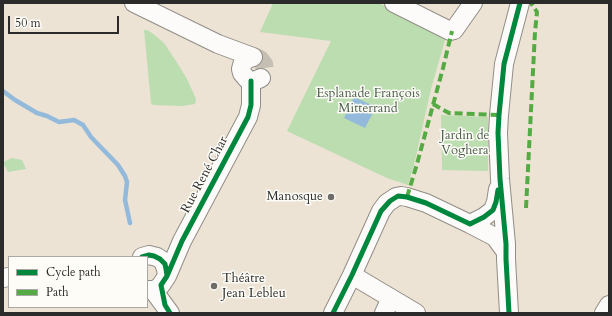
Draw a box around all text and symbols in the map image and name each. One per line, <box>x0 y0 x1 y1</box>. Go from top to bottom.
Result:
scale bar <box>10 8 121 34</box>
text: 50 m <box>15 15 41 31</box>
park label: Esplanade François Mitterrand <box>316 86 420 117</box>
park label: Jardin de Voghera <box>440 128 490 159</box>
street label: Rue René Char <box>178 134 232 216</box>
place label: Manosque <box>266 189 323 205</box>
marker: Manosque <box>326 192 336 202</box>
legend <box>8 256 148 308</box>
text: Cycle path <box>46 264 101 280</box>
place label: Théâtre Jean Lebleu <box>222 271 286 302</box>
marker: Théâtre Jean Lebleu <box>209 281 219 291</box>
text: Path <box>46 284 69 300</box>

